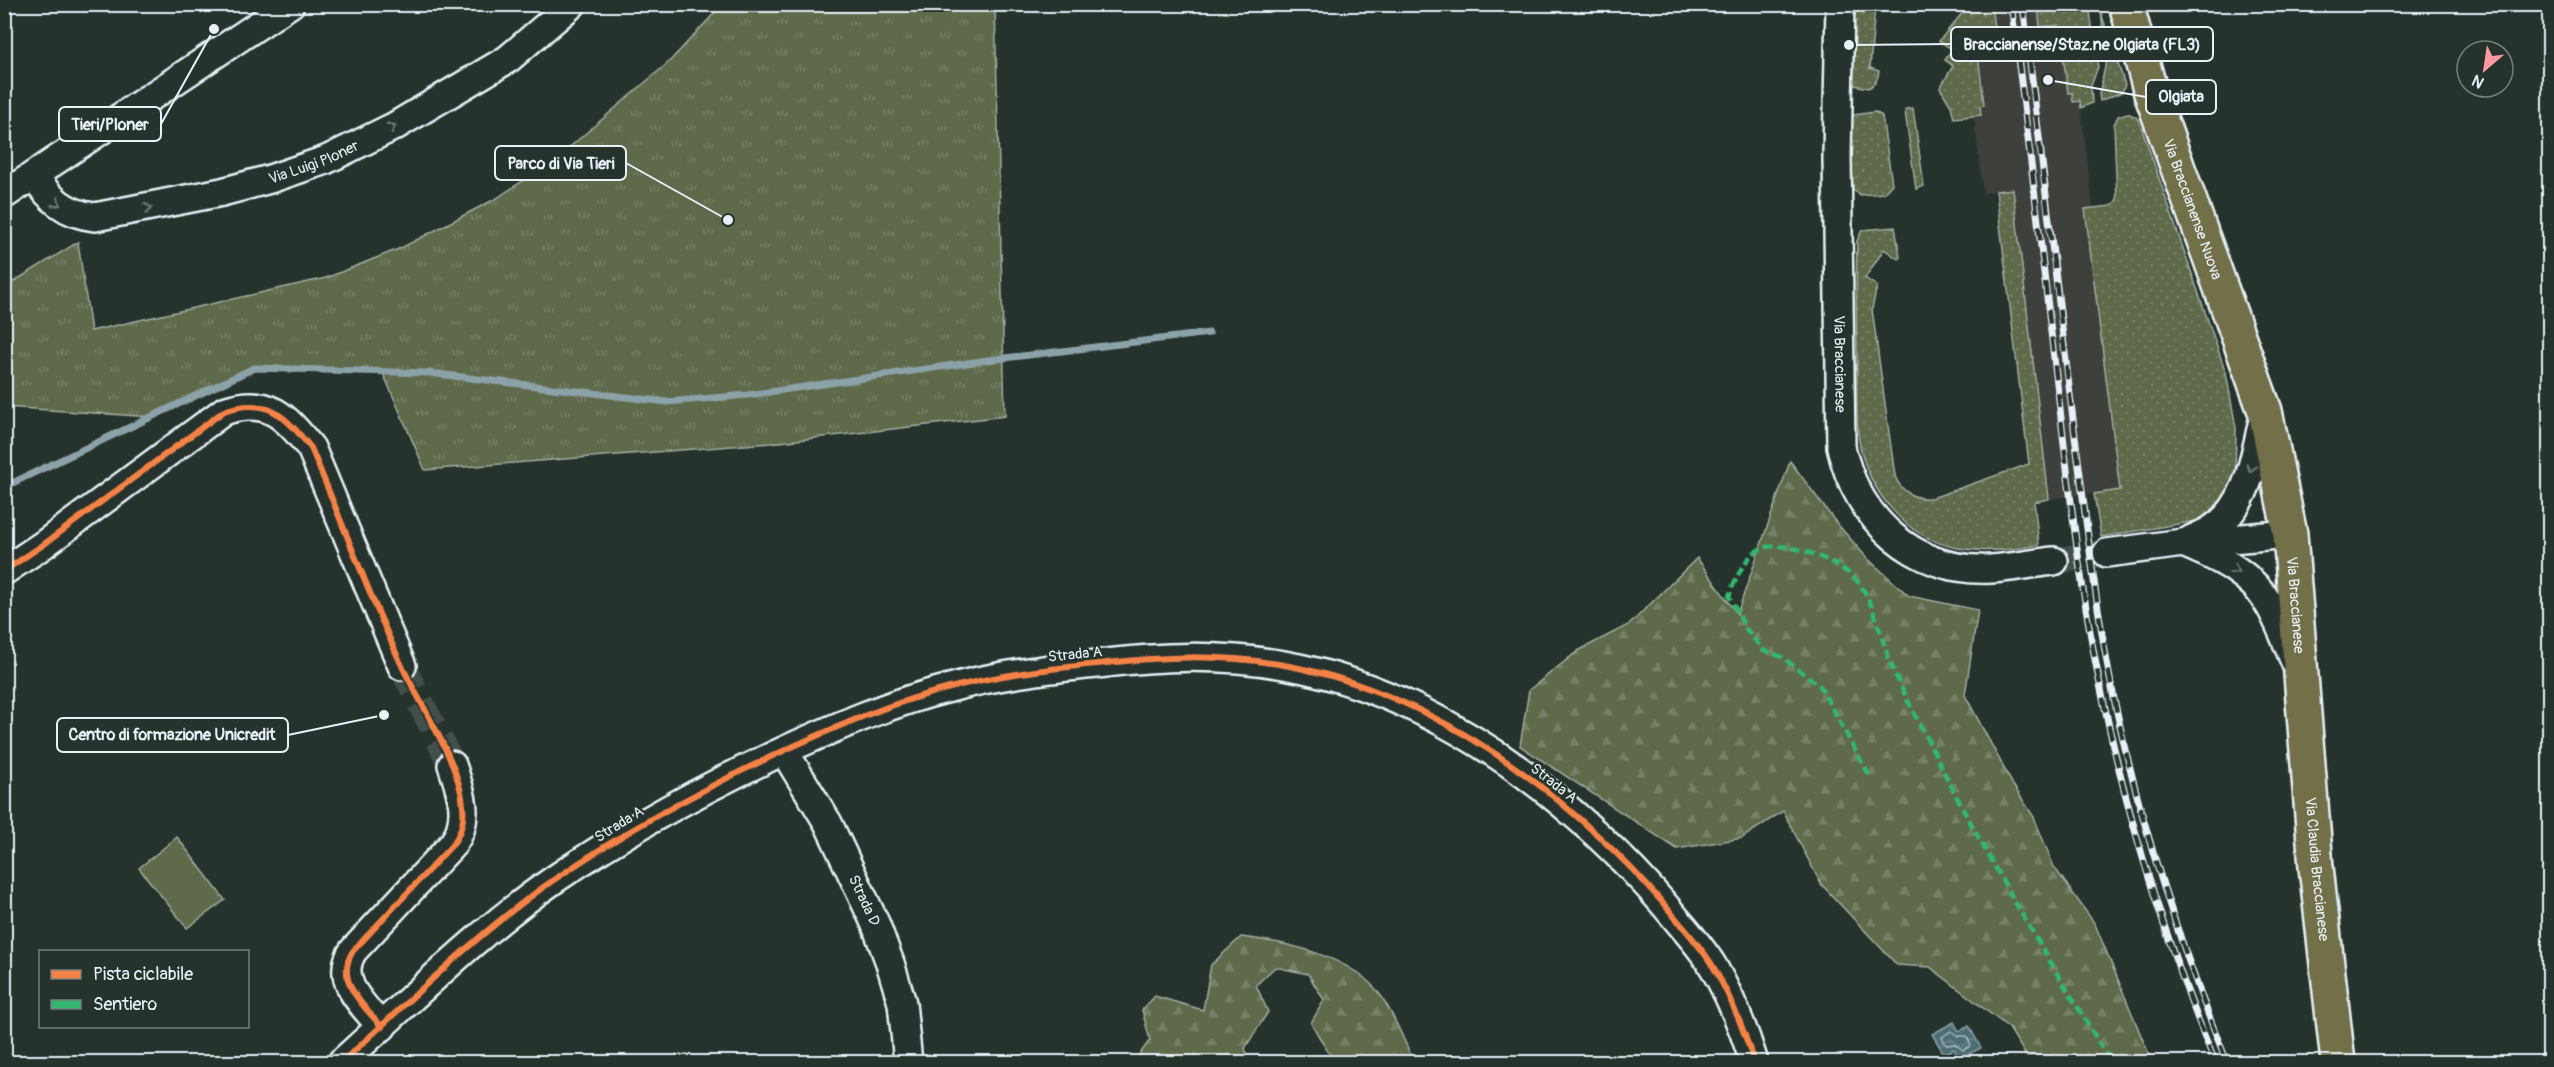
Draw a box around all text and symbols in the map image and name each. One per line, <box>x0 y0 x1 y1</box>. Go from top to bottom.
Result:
callout: Braccianense/Staz.ne Olgiata (FL3) <box>1951 27 2213 61</box>
text: Braccianense/Staz.ne Olgiata (FL3) <box>1963 35 2201 55</box>
north arrow <box>2455 39 2515 99</box>
text: N <box>2468 70 2488 93</box>
callout: Olgiata <box>2146 80 2216 114</box>
text: Olgiata <box>2158 87 2204 107</box>
callout: Tieri/Ploner <box>59 107 161 141</box>
text: Tieri/Ploner <box>70 115 149 135</box>
one-way arrow <box>385 123 396 134</box>
street label: Via Luigi Ploner <box>266 136 363 189</box>
street label: Via Braccianense Nuova <box>2158 137 2226 282</box>
callout: Parco di Via Tieri <box>495 146 626 180</box>
text: Parco di Via Tieri <box>507 154 615 174</box>
one-way arrow <box>51 195 62 206</box>
one-way arrow <box>143 202 153 215</box>
street label: Via Braccianese <box>1829 315 1850 413</box>
one-way arrow <box>2245 463 2258 473</box>
street label: Via Braccianese <box>2282 556 2308 655</box>
one-way arrow <box>2228 563 2239 574</box>
street label: Strada A <box>1047 642 1103 667</box>
callout: Centro di formazione Unicredit <box>57 718 288 752</box>
text: Centro di formazione Unicredit <box>69 725 276 745</box>
street label: Strada A <box>1526 759 1581 808</box>
street label: Via Claudia Braccianese <box>2301 796 2333 943</box>
street label: Strada A <box>591 802 648 847</box>
street label: Strada D <box>844 872 884 929</box>
legend <box>39 950 249 1028</box>
text: Pista ciclabile <box>93 963 193 986</box>
text: Sentiero <box>93 993 157 1016</box>

